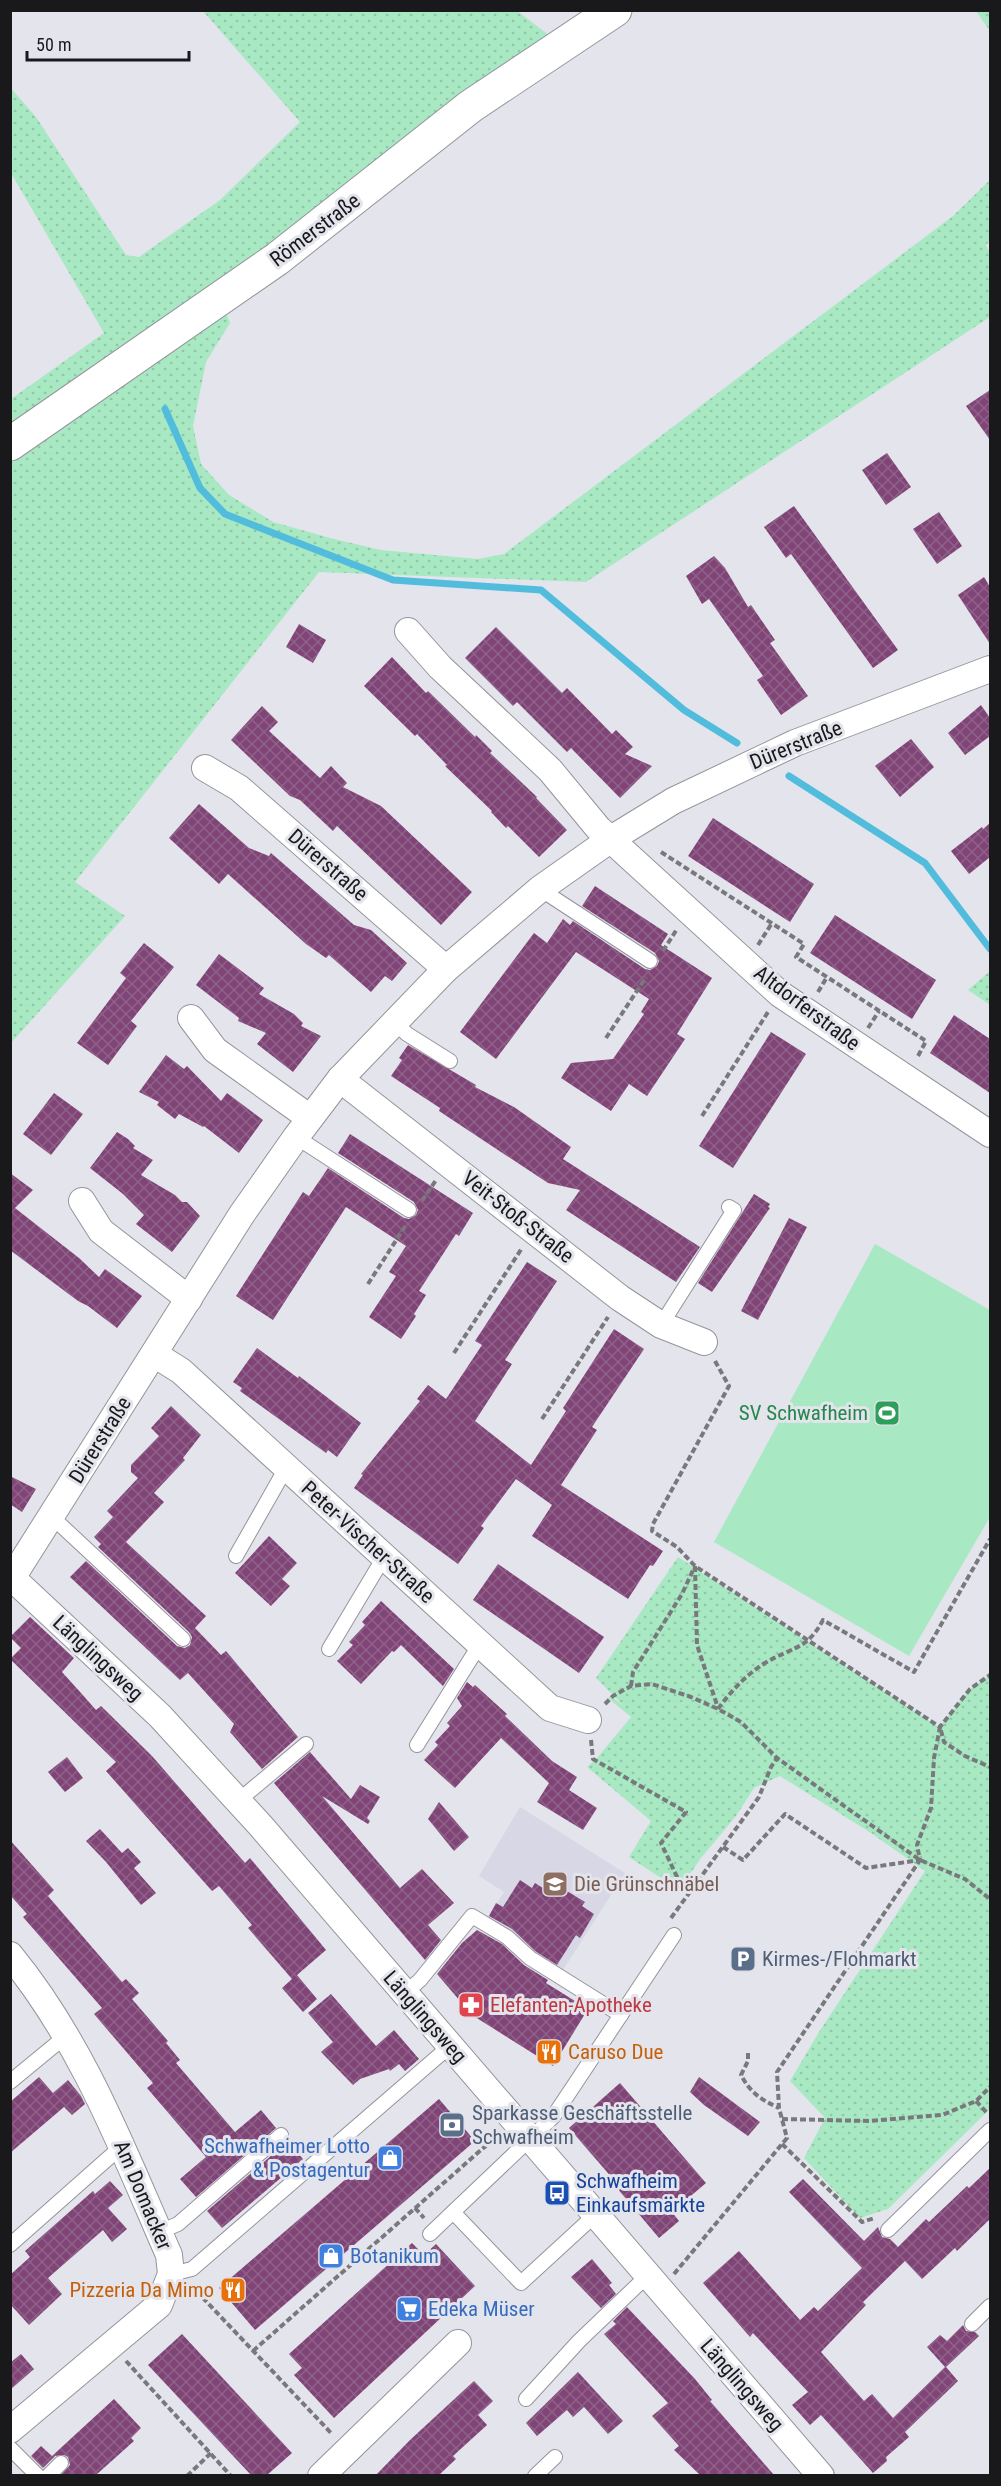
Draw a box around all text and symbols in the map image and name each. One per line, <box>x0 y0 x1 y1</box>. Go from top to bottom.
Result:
scale bar <box>27 24 189 62</box>
text: 50 m <box>36 34 71 55</box>
street label: Römerstraße <box>265 188 365 272</box>
street label: Dürerstraße <box>746 716 846 774</box>
street label: Dürerstraße <box>283 824 373 906</box>
street label: Altdorferstraße <box>749 961 865 1056</box>
street label: Veit-Stoß-Straße <box>457 1166 579 1268</box>
street label: Dürerstraße <box>64 1392 136 1488</box>
sports icon: SV Schwafheim <box>872 1398 902 1428</box>
place label: SV Schwafheim <box>739 1401 868 1425</box>
street label: Peter-Vischer-Straße <box>297 1476 439 1608</box>
street label: Länglingsweg <box>48 1610 148 1706</box>
school or university icon: Die Grünschnäbel <box>540 1869 570 1899</box>
place label: Die Grünschnäbel <box>574 1872 719 1896</box>
parking icon: Kirmes-/Flohmarkt <box>728 1944 758 1974</box>
place label: Kirmes-/Flohmarkt <box>762 1947 916 1971</box>
street label: Länglingsweg <box>378 1966 472 2068</box>
pharmacy icon: Elefanten-Apotheke <box>456 1990 486 2020</box>
place label: Elefanten-Apotheke <box>490 1993 652 2017</box>
restaurant icon: Caruso Due <box>534 2037 564 2067</box>
place label: Caruso Due <box>568 2040 664 2064</box>
place label: Sparkasse Geschäftsstelle Schwafheim <box>472 2101 692 2149</box>
bank icon: Sparkasse Geschäftsstelle Schwafheim <box>437 2110 467 2140</box>
place label: Schwafheimer Lotto & Postagentur <box>204 2134 370 2182</box>
street label: Am Domacker <box>109 2137 177 2253</box>
shop icon: Schwafheimer Lotto & Postagentur <box>375 2143 405 2173</box>
place label: Schwafheim Einkaufsmärkte <box>576 2169 705 2217</box>
bus stop icon: Schwafheim Einkaufsmärkte <box>542 2178 572 2208</box>
shop icon: Botanikum <box>316 2241 346 2271</box>
place label: Botanikum <box>350 2244 439 2268</box>
restaurant icon: Pizzeria Da Mimo <box>218 2275 248 2305</box>
place label: Pizzeria Da Mimo <box>69 2278 214 2302</box>
supermarket icon: Edeka Müser <box>394 2294 424 2324</box>
place label: Edeka Müser <box>428 2297 535 2321</box>
street label: Länglingsweg <box>695 2334 789 2436</box>

